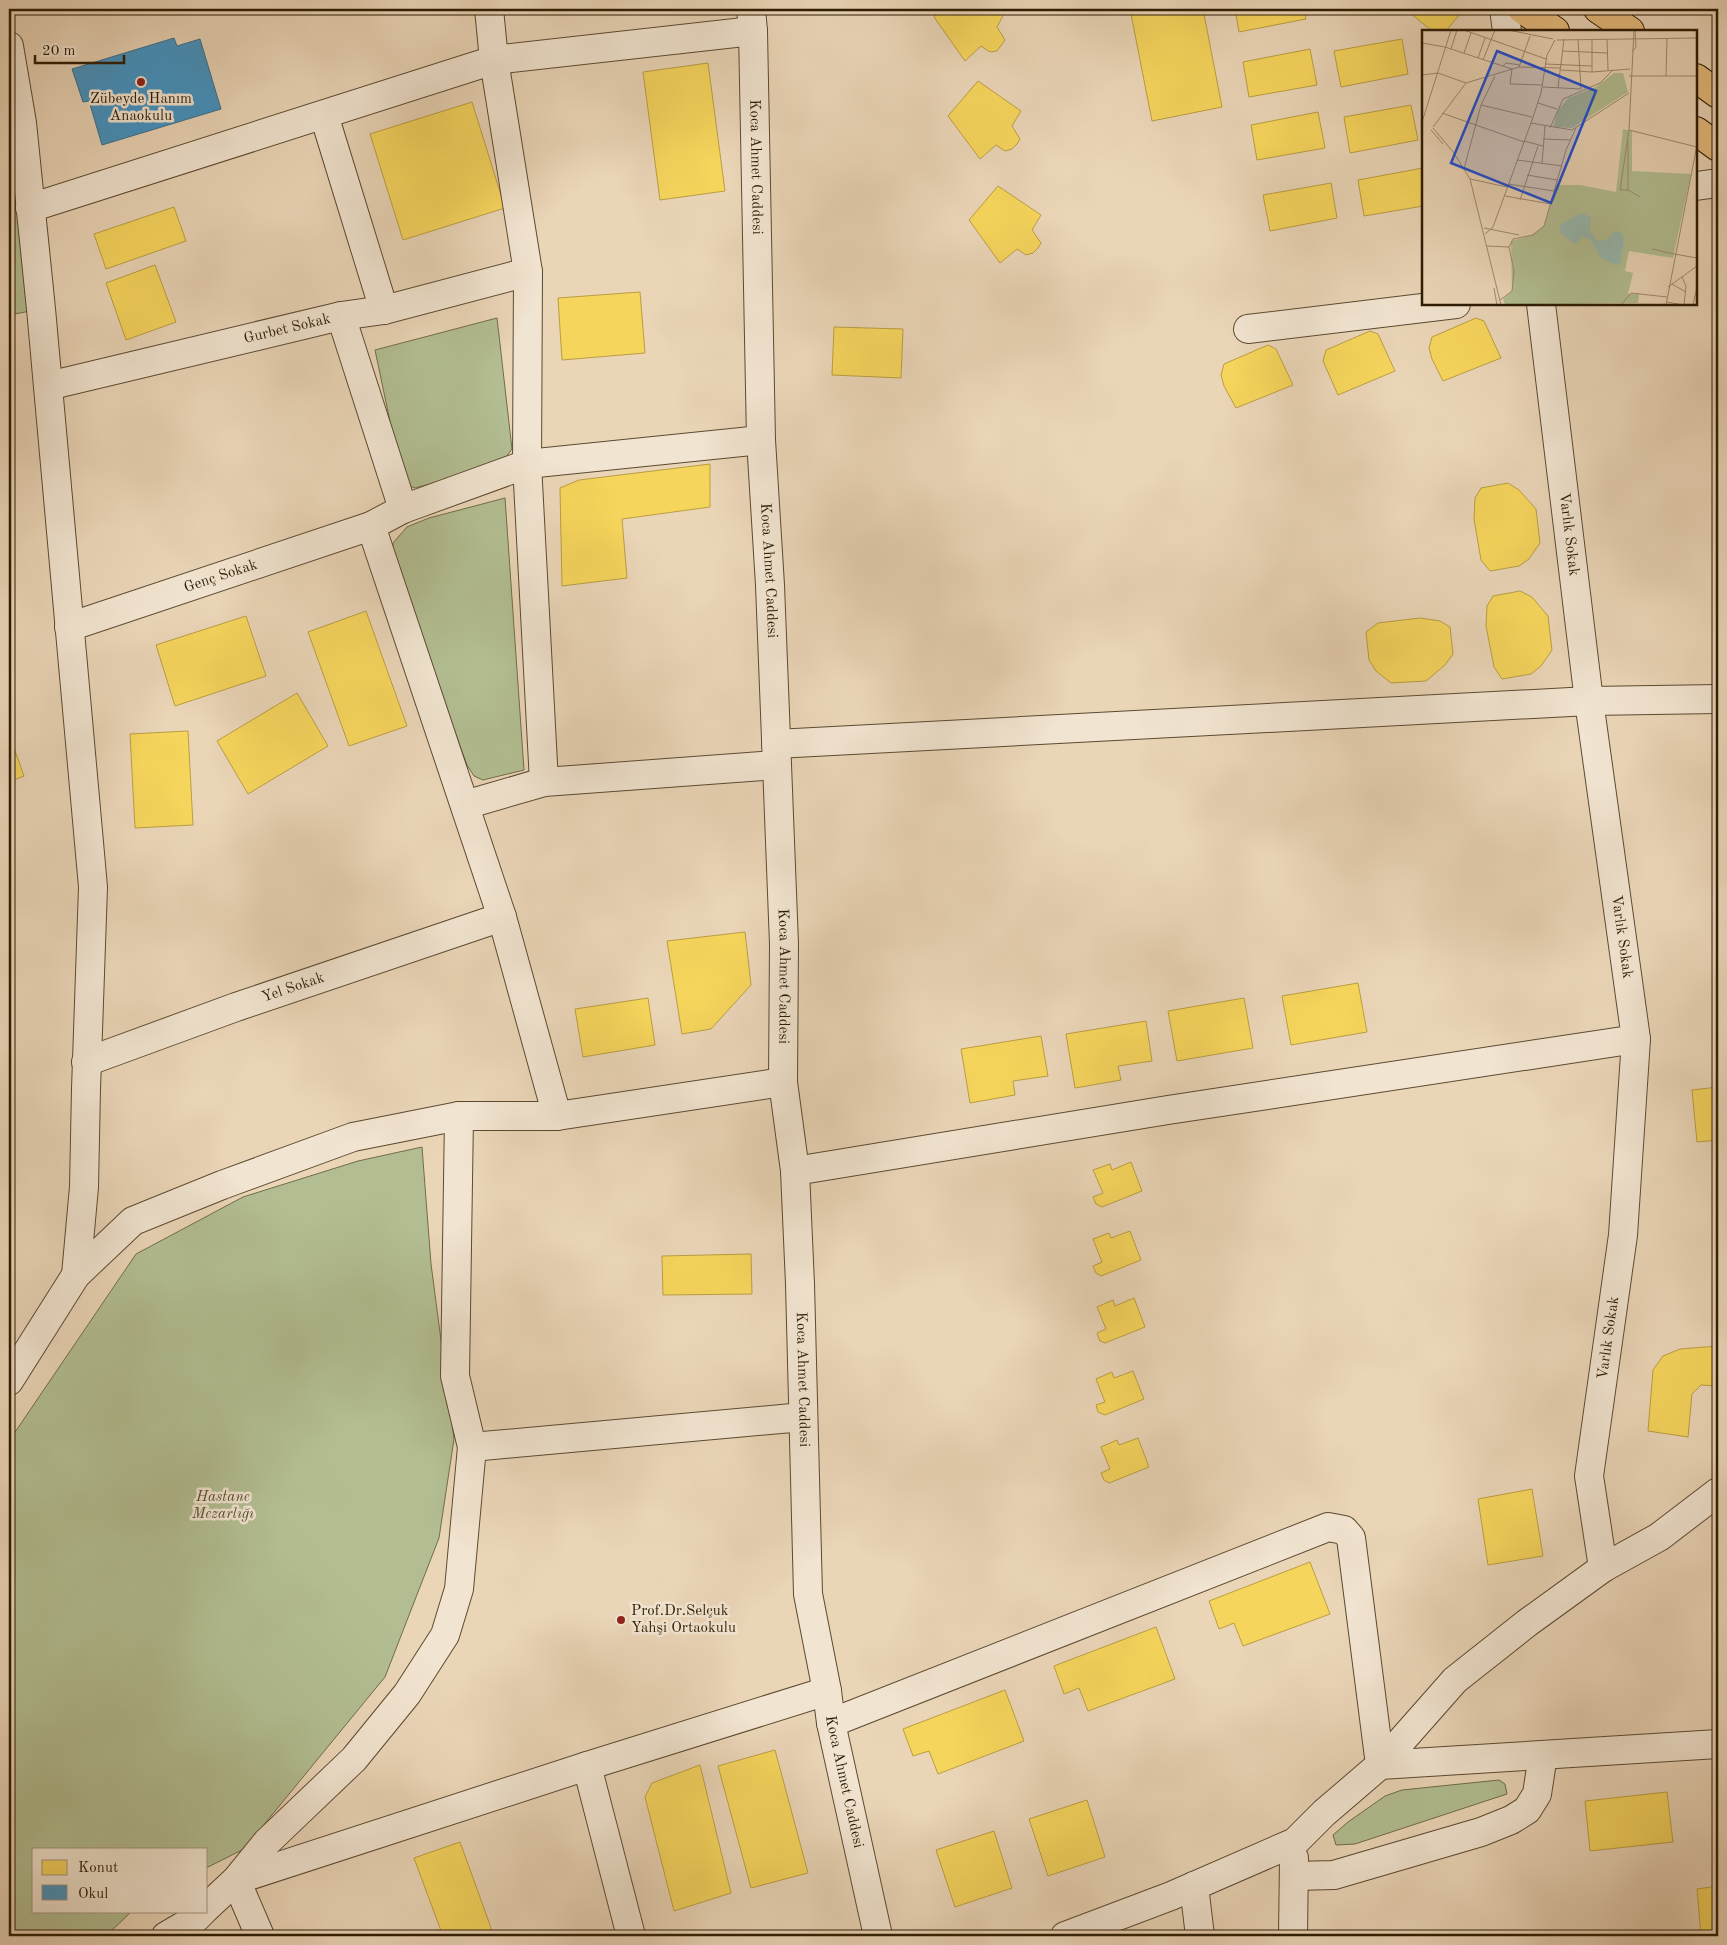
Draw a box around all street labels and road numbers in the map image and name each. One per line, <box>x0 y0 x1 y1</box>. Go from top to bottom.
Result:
street label: Koca Ahmet Caddesi <box>747 99 764 235</box>
street label: Gurbet Sokak <box>242 311 332 346</box>
street label: Varlık Sokak <box>1556 492 1581 577</box>
street label: Koca Ahmet Caddesi <box>757 502 780 639</box>
street label: Genç Sokak <box>182 557 260 595</box>
street label: Varlık Sokak <box>1609 894 1635 980</box>
street label: Koca Ahmet Caddesi <box>775 908 792 1044</box>
street label: Yel Sokak <box>260 970 326 1005</box>
street label: Varlık Sokak <box>1596 1295 1622 1381</box>
street label: Koca Ahmet Caddesi <box>793 1311 812 1447</box>
street label: Koca Ahmet Caddesi <box>823 1715 866 1850</box>

